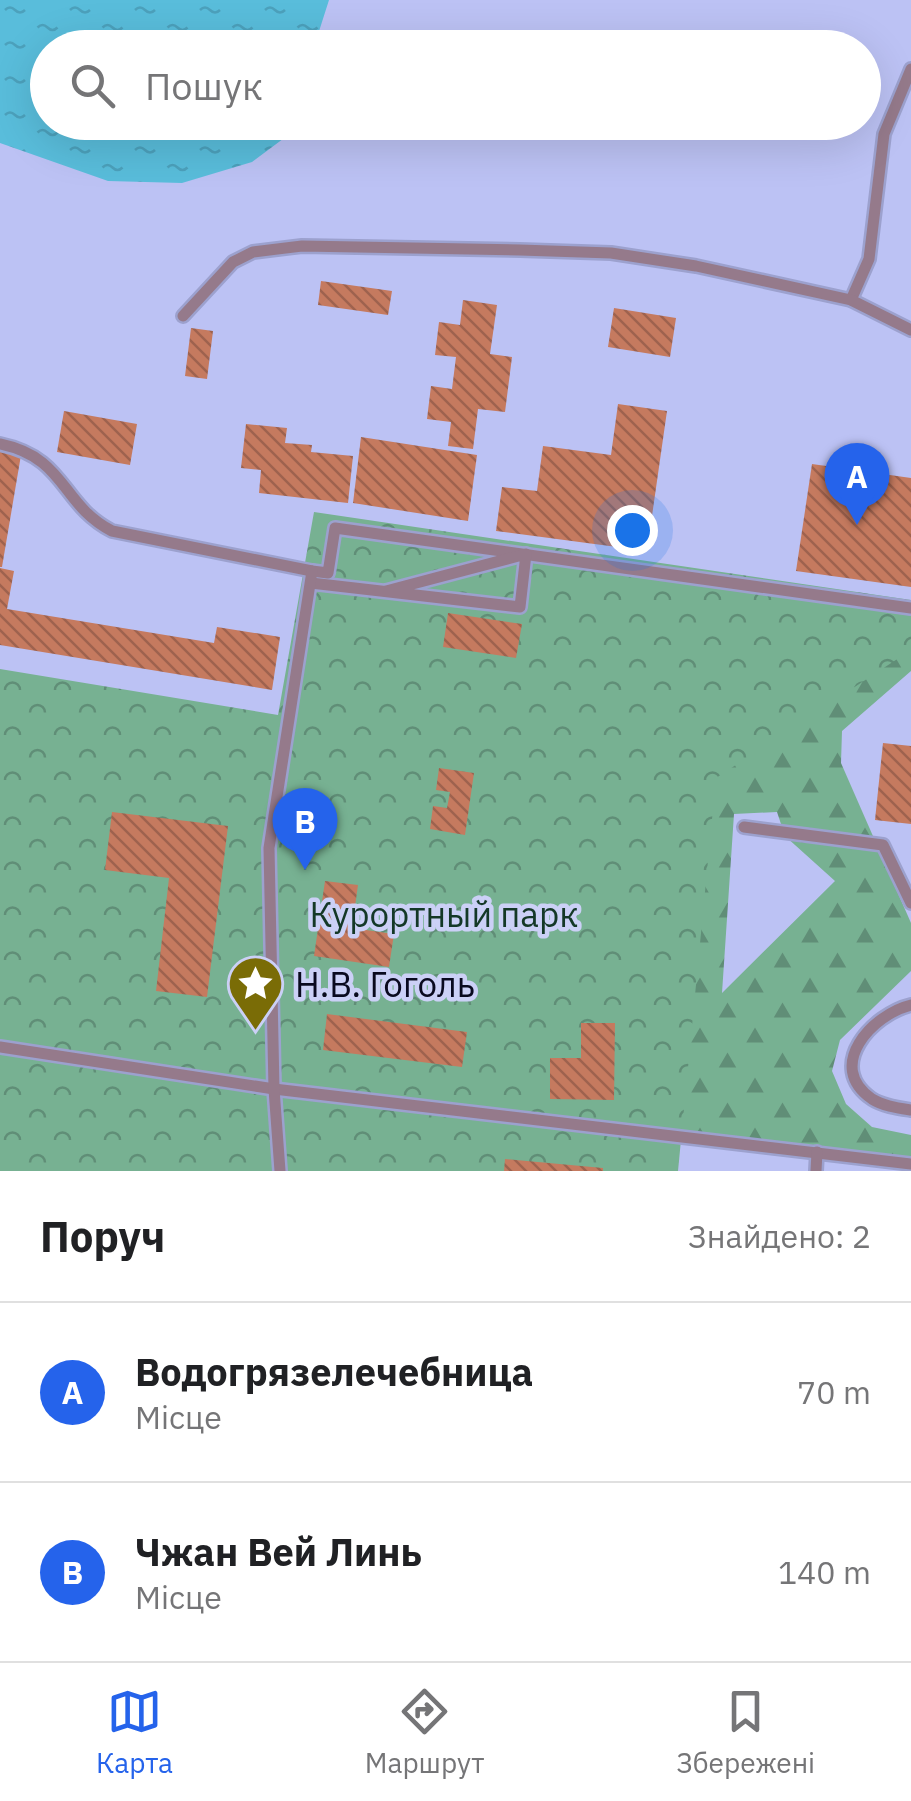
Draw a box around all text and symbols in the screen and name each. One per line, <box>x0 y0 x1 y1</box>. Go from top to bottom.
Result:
search box <box>30 30 881 140</box>
icon: search <box>65 58 120 113</box>
text: Пошук <box>145 61 263 110</box>
pin: A <box>824 442 890 525</box>
your location <box>607 505 658 556</box>
pin: B <box>272 788 338 870</box>
park label: Курортный парк <box>309 891 579 937</box>
place icon: Н.В. Гоголь <box>226 954 286 1033</box>
place label: Н.В. Гоголь <box>295 961 475 1007</box>
text: Поруч <box>40 1209 165 1264</box>
text: Знайдено: 2 <box>688 1215 871 1257</box>
text: Водогрязелечебница <box>135 1347 533 1396</box>
text: A <box>62 1371 83 1413</box>
text: 70 m <box>797 1371 871 1413</box>
text: Місце <box>135 1396 222 1438</box>
text: Чжан Вей Линь <box>135 1527 422 1576</box>
text: B <box>62 1551 83 1593</box>
text: 140 m <box>778 1551 871 1593</box>
text: Місце <box>135 1576 222 1618</box>
tab: Карта <box>96 1684 173 1781</box>
tab: Маршрут <box>365 1684 484 1781</box>
tab: Збережені <box>676 1684 815 1781</box>

